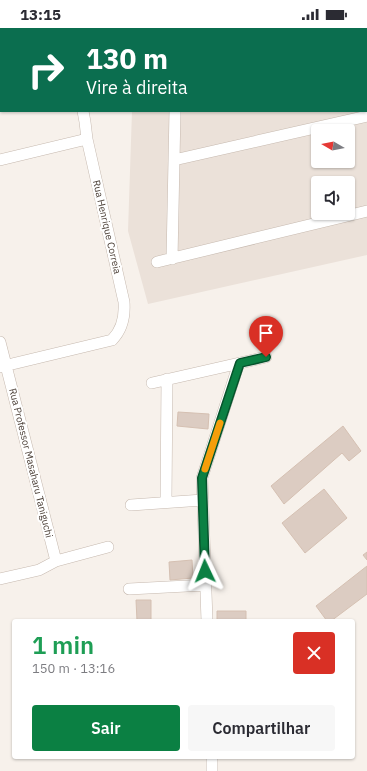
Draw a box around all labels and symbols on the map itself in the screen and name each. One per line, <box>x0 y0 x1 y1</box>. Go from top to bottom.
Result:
north arrow <box>311 124 355 168</box>
street label: Rua Henrique Correia <box>90 179 124 276</box>
pin <box>249 316 283 357</box>
street label: Rua Professor Masaharu Taniguchi <box>6 387 56 539</box>
position arrow <box>184 550 226 592</box>

